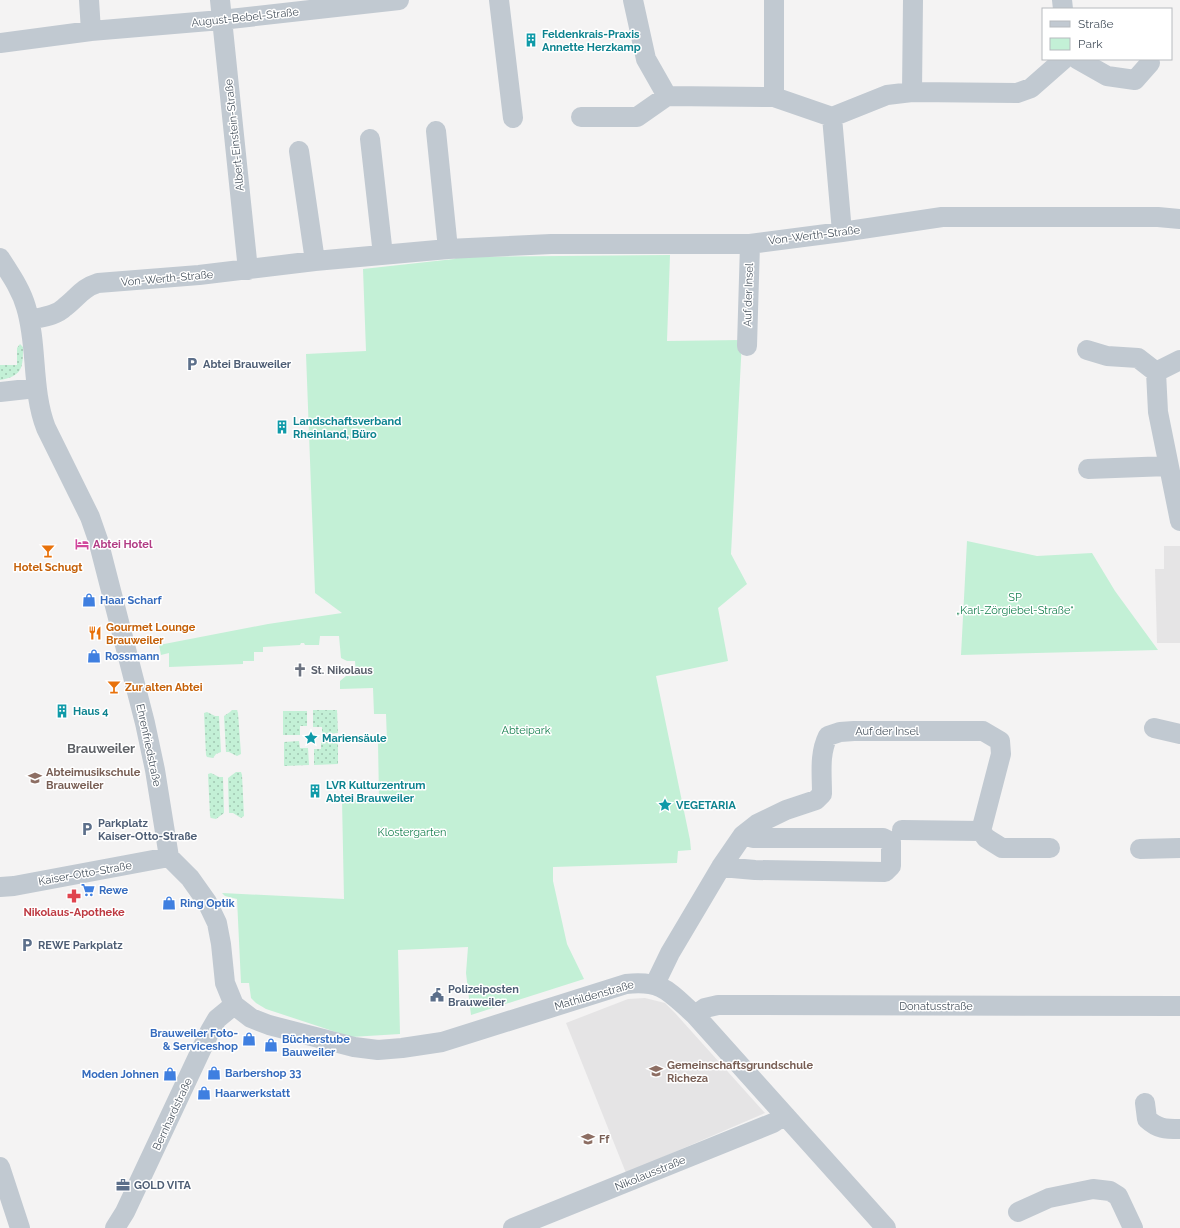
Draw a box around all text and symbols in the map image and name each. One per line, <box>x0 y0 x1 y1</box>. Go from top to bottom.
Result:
street label: August-Bebel-Straße <box>191 5 300 30</box>
legend <box>1042 8 1172 60</box>
text: Straße <box>1078 17 1114 31</box>
place label: Feldenkrais-Praxis Annette Herzkamp <box>542 28 641 54</box>
building icon: Feldenkrais-Praxis Annette Herzkamp <box>523 32 539 48</box>
text: Park <box>1078 37 1103 51</box>
street label: Albert-Einstein-Straße <box>222 78 247 192</box>
street label: Von-Werth-Straße <box>767 223 861 248</box>
street label: Auf der Insel <box>741 263 756 327</box>
street label: Von-Werth-Straße <box>120 268 214 289</box>
parking icon: Abtei Brauweiler <box>184 356 200 372</box>
place label: Abtei Brauweiler <box>203 358 292 371</box>
place label: Landschaftsverband Rheinland, Büro <box>293 415 401 441</box>
building icon: Landschaftsverband Rheinland, Büro <box>274 419 290 435</box>
hotel icon: Abtei Hotel <box>74 536 90 552</box>
place label: Abtei Hotel <box>93 538 153 551</box>
bar icon: Hotel Schugt <box>40 543 56 559</box>
place label: Hotel Schugt <box>14 561 83 574</box>
park label: SP „Karl-Zörgiebel-Straße“ <box>956 591 1074 617</box>
shop icon: Haar Scharf <box>81 592 97 608</box>
place label: Haar Scharf <box>100 594 163 607</box>
place label: Gourmet Lounge Brauweiler <box>106 621 196 647</box>
restaurant icon: Gourmet Lounge Brauweiler <box>87 625 103 641</box>
shop icon: Rossmann <box>86 648 102 664</box>
place label: Rossmann <box>105 650 160 663</box>
church icon: St. Nikolaus <box>292 662 308 678</box>
place label: St. Nikolaus <box>311 664 373 677</box>
bar icon: Zur alten Abtei <box>106 679 122 695</box>
place label: Zur alten Abtei <box>125 681 203 694</box>
building icon: Haus 4 <box>54 703 70 719</box>
street label: Ehrenfriedstraße <box>133 703 164 788</box>
place label: Haus 4 <box>73 705 109 718</box>
park label: Abteipark <box>501 724 551 737</box>
street label: Auf der Insel <box>855 725 919 738</box>
place icon: Mariensäule <box>303 730 319 746</box>
place label: Mariensäule <box>322 732 387 745</box>
district label: Brauweiler <box>67 741 135 756</box>
place label: Abteimusikschule Brauweiler <box>46 766 141 792</box>
school or university icon: Abteimusikschule Brauweiler <box>27 770 43 786</box>
place label: LVR Kulturzentrum Abtei Brauweiler <box>326 779 426 805</box>
building icon: LVR Kulturzentrum Abtei Brauweiler <box>307 783 323 799</box>
place icon: VEGETARIA <box>657 797 673 813</box>
place label: VEGETARIA <box>676 799 736 812</box>
place label: Parkplatz Kaiser-Otto-Straße <box>98 817 198 843</box>
parking icon: Parkplatz Kaiser-Otto-Straße <box>79 821 95 837</box>
park label: Klostergarten <box>378 826 446 839</box>
street label: Kaiser-Otto-Straße <box>37 859 133 888</box>
supermarket icon: Rewe <box>80 882 96 898</box>
place label: Rewe <box>99 884 129 897</box>
pharmacy icon: Nikolaus-Apotheke <box>66 888 82 904</box>
shop icon: Ring Optik <box>161 895 177 911</box>
place label: Ring Optik <box>180 897 236 910</box>
place label: Nikolaus-Apotheke <box>23 906 125 919</box>
parking icon: REWE Parkplatz <box>19 937 35 953</box>
place label: REWE Parkplatz <box>38 939 123 952</box>
street label: Mathildenstraße <box>553 978 636 1013</box>
place label: Polizeiposten Brauweiler <box>448 983 519 1009</box>
public building icon: Polizeiposten Brauweiler <box>429 987 445 1003</box>
street label: Donatusstraße <box>899 1000 973 1013</box>
place label: Brauweiler Foto- & Serviceshop <box>150 1027 238 1053</box>
shop icon: Brauweiler Foto- & Serviceshop <box>241 1031 257 1047</box>
place label: Bücherstube Bauweiler <box>282 1033 350 1059</box>
shop icon: Bücherstube Bauweiler <box>263 1037 279 1053</box>
place label: Gemeinschaftsgrundschule Richeza <box>667 1059 813 1085</box>
school or university icon: Gemeinschaftsgrundschule Richeza <box>648 1063 664 1079</box>
shop icon: Barbershop 33 <box>206 1065 222 1081</box>
shop icon: Moden Johnen <box>162 1066 178 1082</box>
place label: Barbershop 33 <box>225 1067 302 1080</box>
place label: Moden Johnen <box>82 1068 159 1081</box>
street label: Bernhardstraße <box>150 1075 195 1152</box>
shop icon: Haarwerkstatt <box>196 1085 212 1101</box>
place label: Haarwerkstatt <box>215 1087 291 1100</box>
school or university icon: Ff <box>580 1131 596 1147</box>
place label: Ff <box>599 1133 610 1146</box>
street label: Nikolausstraße <box>613 1153 688 1194</box>
office icon: GOLD VITA <box>115 1177 131 1193</box>
place label: GOLD VITA <box>134 1179 192 1192</box>

